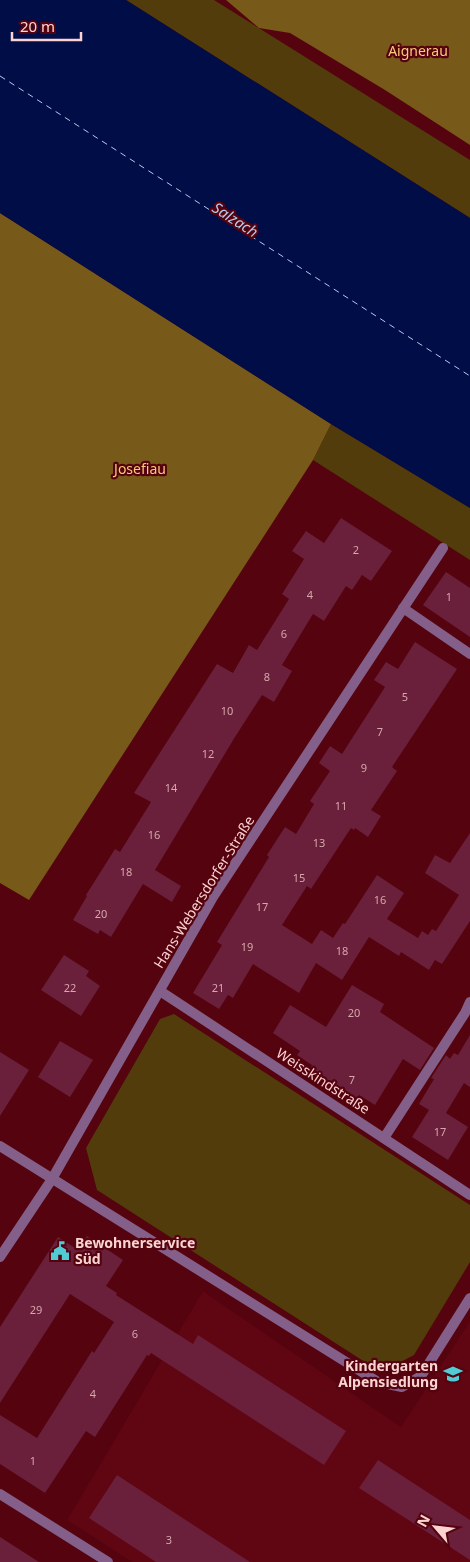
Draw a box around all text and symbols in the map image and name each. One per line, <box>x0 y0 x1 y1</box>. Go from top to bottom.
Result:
scale bar <box>12 10 81 42</box>
text: 20 m <box>20 16 55 36</box>
park label: Aignerau <box>388 41 448 60</box>
water label: Salzach <box>209 197 262 241</box>
park label: Josefiau <box>112 459 166 478</box>
house number: 2 <box>353 542 359 557</box>
house number: 4 <box>307 587 314 602</box>
house number: 1 <box>446 589 452 604</box>
house number: 6 <box>281 626 287 641</box>
house number: 8 <box>264 669 270 684</box>
house number: 5 <box>402 689 408 704</box>
house number: 10 <box>221 703 233 718</box>
house number: 7 <box>377 724 383 739</box>
house number: 12 <box>202 746 214 761</box>
house number: 9 <box>361 760 367 775</box>
house number: 14 <box>165 780 178 795</box>
house number: 11 <box>335 798 347 813</box>
street label: Hans-Webersdorfer-Straße <box>149 812 258 972</box>
house number: 16 <box>148 827 160 842</box>
house number: 13 <box>313 835 325 850</box>
house number: 18 <box>120 864 132 879</box>
house number: 15 <box>293 870 305 885</box>
house number: 16 <box>374 892 386 907</box>
house number: 17 <box>256 899 268 914</box>
house number: 20 <box>95 906 107 921</box>
house number: 19 <box>241 939 253 954</box>
house number: 18 <box>336 943 348 958</box>
house number: 22 <box>64 980 76 995</box>
house number: 21 <box>212 980 224 995</box>
house number: 20 <box>348 1005 360 1020</box>
street label: Weisskindstraße <box>273 1043 374 1118</box>
house number: 7 <box>349 1072 355 1087</box>
house number: 17 <box>434 1124 446 1139</box>
place label: Bewohnerservice Süd <box>75 1233 195 1268</box>
public building icon: Bewohnerservice Süd <box>49 1240 71 1262</box>
house number: 29 <box>30 1302 42 1317</box>
house number: 6 <box>132 1326 138 1341</box>
place label: Kindergarten Alpensiedlung <box>338 1356 438 1391</box>
school or university icon: Kindergarten Alpensiedlung <box>442 1363 464 1385</box>
house number: 4 <box>90 1386 97 1401</box>
house number: 1 <box>30 1453 36 1468</box>
north arrow <box>410 1502 460 1552</box>
text: N <box>412 1511 434 1530</box>
house number: 3 <box>166 1532 172 1547</box>

